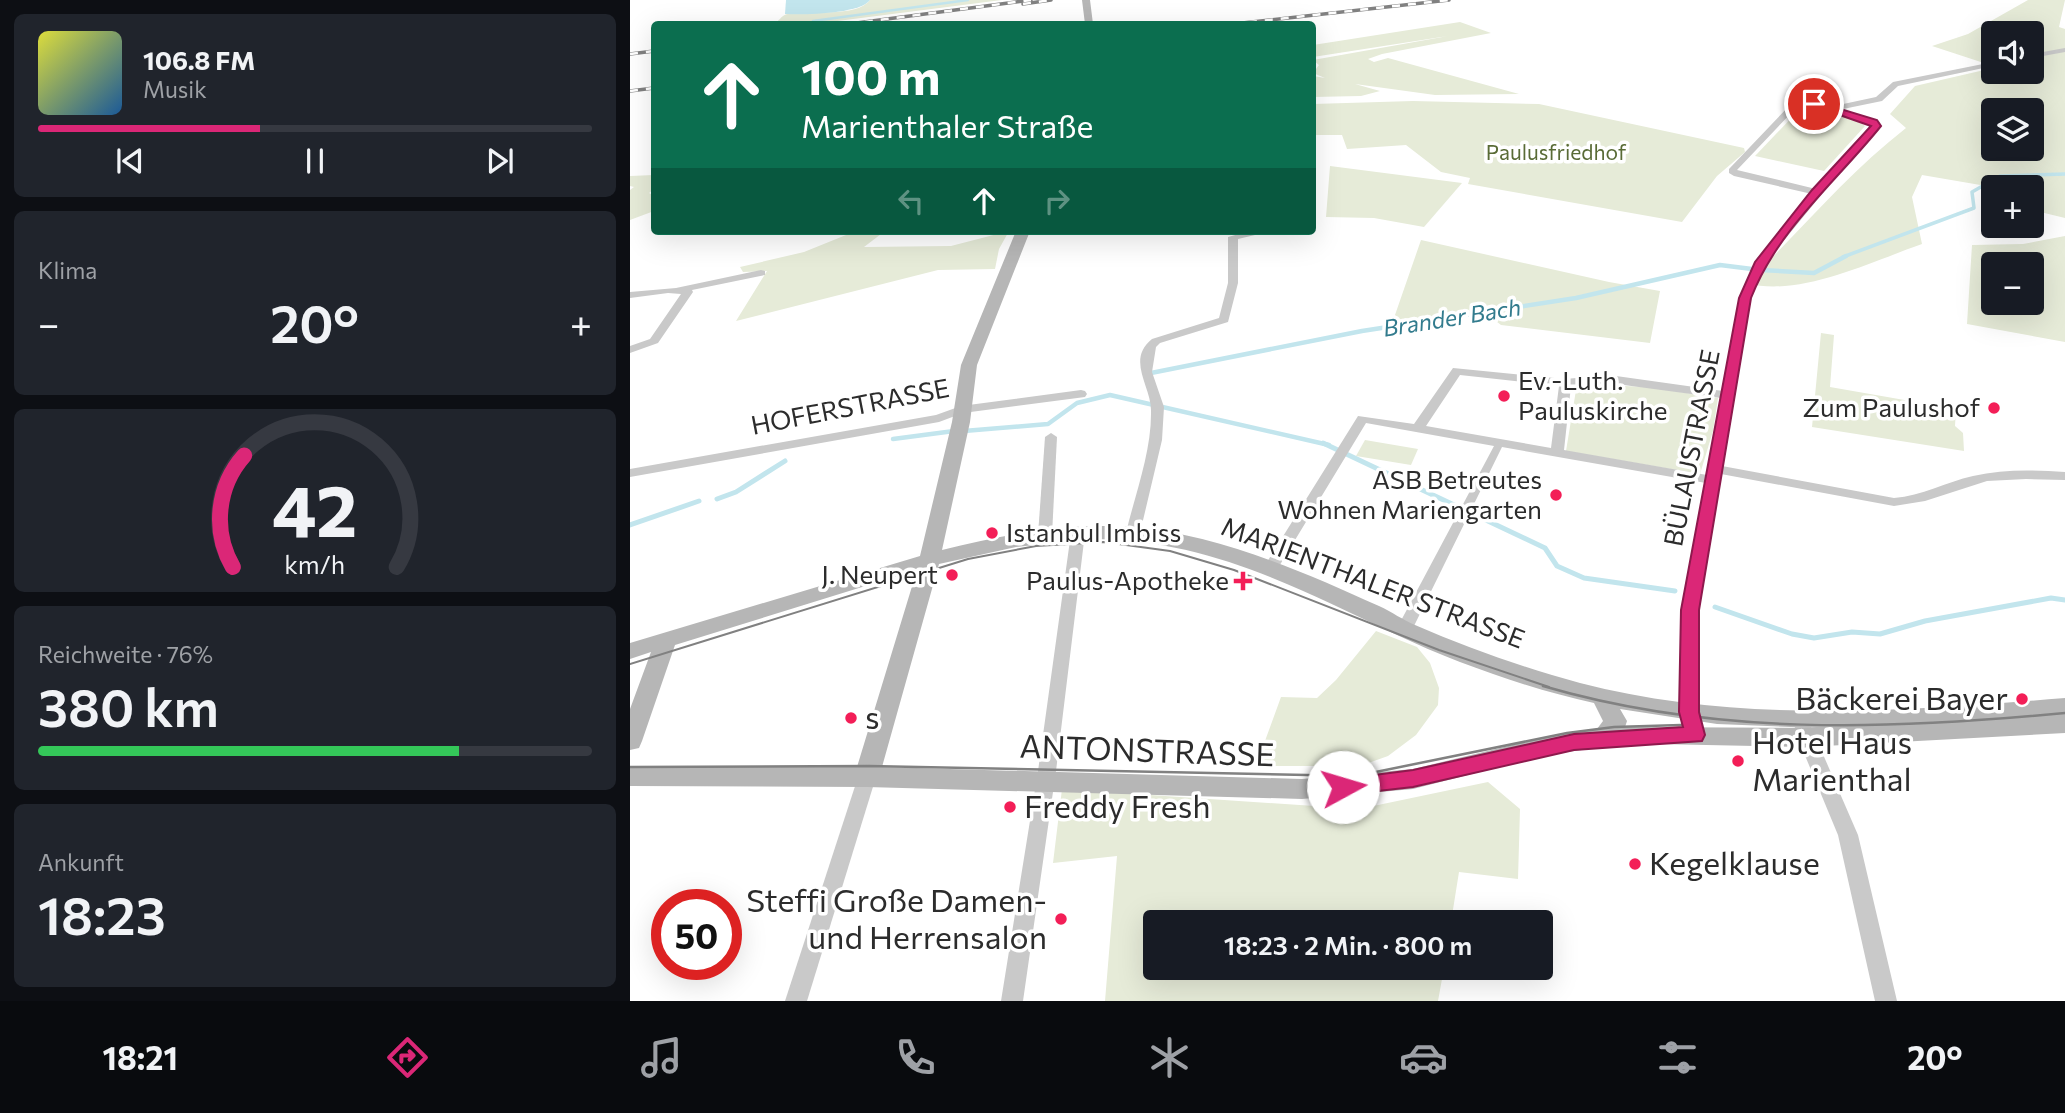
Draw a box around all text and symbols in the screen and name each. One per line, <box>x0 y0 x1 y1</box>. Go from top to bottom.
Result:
map controls <box>1981 21 2044 315</box>
button: sound <box>1981 21 2044 84</box>
text: 106.8 FM <box>143 44 255 75</box>
text: 100 m <box>801 45 940 105</box>
icon: ahead <box>686 49 777 140</box>
pin <box>1784 74 1844 134</box>
text: Musik <box>143 75 207 103</box>
icon: arrive <box>1795 85 1833 123</box>
button: layers <box>1981 98 2044 161</box>
text: Marienthaler Straße <box>801 105 1093 145</box>
park label: Paulusfriedhof <box>1486 139 1627 164</box>
icon: previous <box>111 142 149 180</box>
icon: pause <box>296 142 334 180</box>
icon: next <box>481 142 519 180</box>
button: + <box>1981 175 2044 238</box>
icon: left <box>892 182 930 220</box>
icon: ahead <box>965 182 1003 220</box>
icon: right <box>1038 182 1076 220</box>
button: − <box>1981 252 2044 315</box>
text: Klima <box>38 256 97 284</box>
text: 20° <box>270 290 359 354</box>
water label: Brander Bach <box>1381 292 1523 342</box>
text: − <box>38 299 60 346</box>
text: + <box>570 299 592 346</box>
street label: BÜLAUSTRASSE <box>1656 347 1725 549</box>
place label: Ev.-Luth. Pauluskirche <box>1518 364 1668 425</box>
street label: HOFERSTRASSE <box>748 371 952 440</box>
marker: Ev.-Luth. Pauluskirche <box>1496 388 1512 404</box>
place label: Zum Paulushof <box>1802 391 1981 422</box>
marker: Zum Paulushof <box>1986 400 2002 416</box>
text: 42 <box>272 463 358 552</box>
place label: ASB Betreutes Wohnen Mariengarten <box>1277 463 1542 524</box>
marker: ASB Betreutes Wohnen Mariengarten <box>1548 487 1564 503</box>
street label: MARIENTHALER STRASSE <box>1218 509 1530 654</box>
place label: Istanbul Imbiss <box>1006 516 1181 547</box>
marker: Istanbul Imbiss <box>984 525 1000 541</box>
text: km/h <box>285 548 345 578</box>
place label: J. Neupert <box>821 558 938 589</box>
place label: Paulus-Apotheke <box>1026 564 1229 595</box>
marker: J. Neupert <box>944 567 960 583</box>
marker: Paulus-Apotheke <box>1235 573 1251 589</box>
text: Reichweite · 76% <box>38 640 213 668</box>
text: 380 km <box>38 674 219 738</box>
place label: Bäckerei Bayer <box>1795 677 2008 717</box>
marker: Bäckerei Bayer <box>2014 691 2030 707</box>
place label: s <box>865 696 880 736</box>
marker: s <box>843 710 859 726</box>
place label: Hotel Haus Marienthal <box>1752 721 1912 798</box>
street label: ANTONSTRASSE <box>1019 725 1275 773</box>
position arrow <box>1306 750 1380 824</box>
marker: Hotel Haus Marienthal <box>1730 753 1746 769</box>
place label: Freddy Fresh <box>1024 785 1211 825</box>
marker: Freddy Fresh <box>1002 799 1018 815</box>
place label: Kegelklause <box>1649 842 1820 882</box>
text: Ankunft <box>38 848 124 876</box>
marker: Kegelklause <box>1627 856 1643 872</box>
place label: Steffi Große Damen- und Herrensalon <box>746 879 1047 956</box>
text: 18:23 <box>38 882 166 946</box>
speed limit sign: 50 <box>651 889 742 980</box>
marker: Steffi Große Damen- und Herrensalon <box>1053 911 1069 927</box>
text: 18:23 · 2 Min. · 800 m <box>1224 929 1472 960</box>
icon: directions <box>383 1033 432 1082</box>
icon: music <box>637 1033 686 1082</box>
icon: phone <box>891 1033 940 1082</box>
icon: climate <box>1145 1033 1194 1082</box>
icon: car <box>1399 1033 1448 1082</box>
icon: filters <box>1653 1033 1702 1082</box>
text: 18:21 <box>103 1037 178 1077</box>
text: 20° <box>1907 1037 1962 1077</box>

